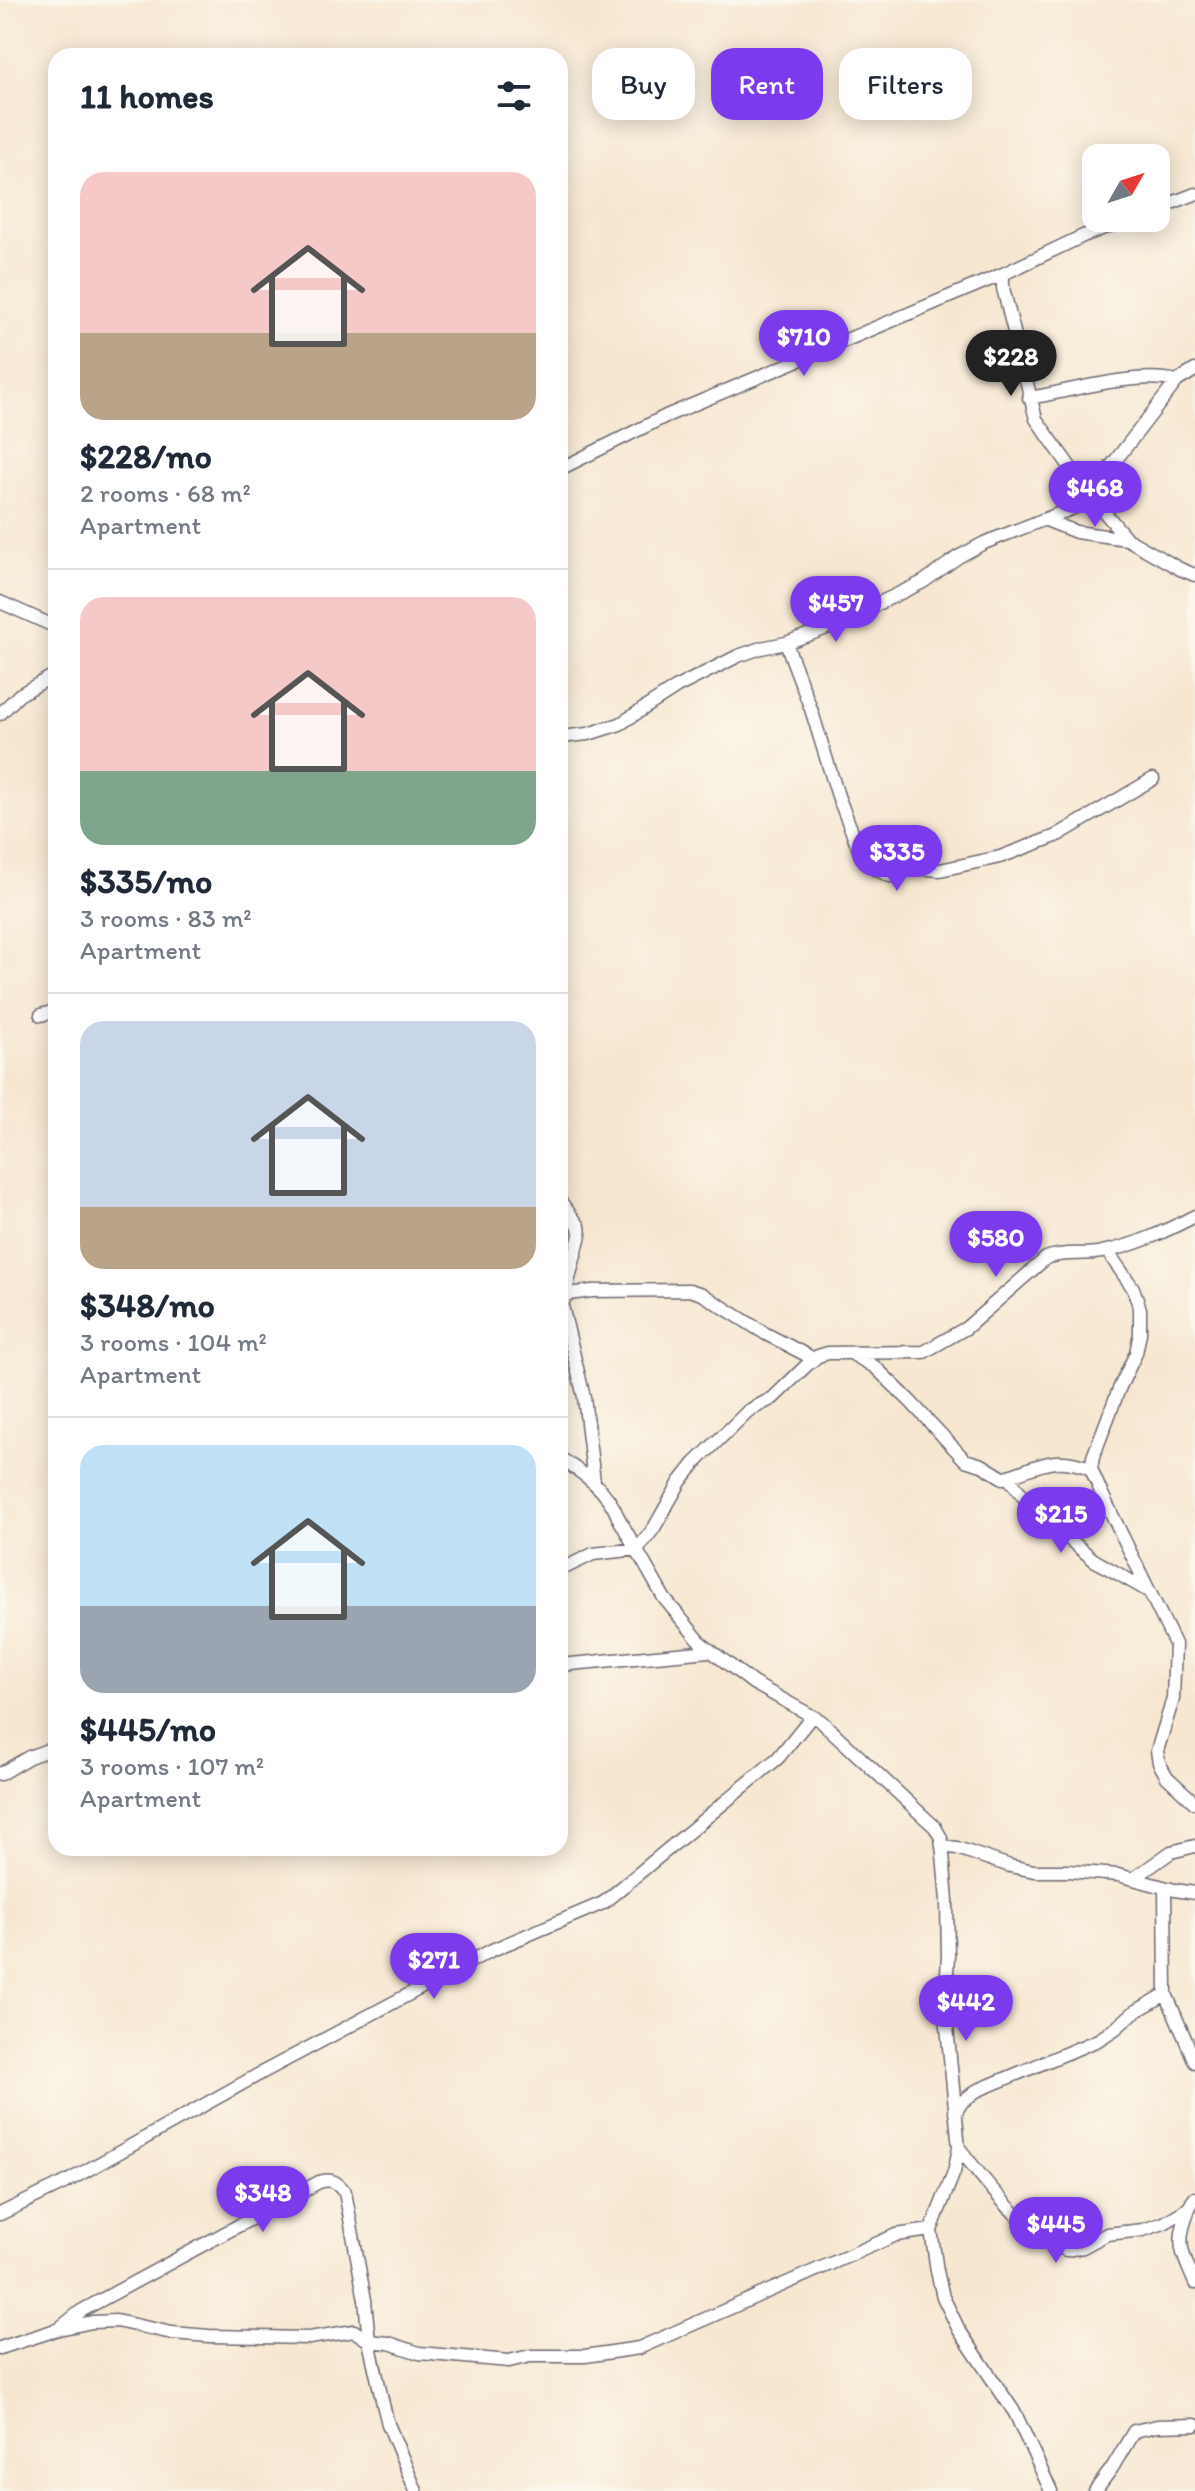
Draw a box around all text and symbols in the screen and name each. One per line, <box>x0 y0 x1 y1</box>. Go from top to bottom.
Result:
chip: Buy <box>592 48 695 120</box>
chip: Rent <box>711 48 823 120</box>
chip: Filters <box>839 48 972 120</box>
icon: filters <box>492 74 536 118</box>
text: 11 homes <box>80 76 214 117</box>
north arrow <box>1082 144 1170 232</box>
map controls <box>1082 144 1170 232</box>
icon: home <box>236 224 380 368</box>
pin: $710 <box>757 310 851 378</box>
text: $710 <box>777 320 831 352</box>
pin: $228 <box>964 330 1058 398</box>
text: $228 <box>984 340 1038 372</box>
text: $228/mo <box>80 436 212 477</box>
pin: $468 <box>1048 461 1142 529</box>
text: $468 <box>1067 471 1123 503</box>
text: 2 rooms · 68 m² <box>80 477 251 509</box>
text: Apartment <box>80 509 201 541</box>
pin: $457 <box>789 576 883 644</box>
text: $457 <box>808 586 864 618</box>
icon: home <box>236 649 380 793</box>
pin: $335 <box>850 825 944 893</box>
text: $335 <box>869 835 925 867</box>
text: $335/mo <box>80 861 212 902</box>
text: 3 rooms · 83 m² <box>80 902 252 934</box>
text: Apartment <box>80 934 201 966</box>
icon: home <box>236 1073 380 1217</box>
pin: $580 <box>949 1211 1043 1279</box>
text: $580 <box>967 1221 1025 1253</box>
text: $348/mo <box>80 1285 215 1326</box>
text: 3 rooms · 104 m² <box>80 1326 267 1358</box>
text: Apartment <box>80 1358 201 1390</box>
pin: $215 <box>1014 1487 1108 1555</box>
icon: home <box>236 1497 380 1641</box>
text: $215 <box>1035 1497 1087 1529</box>
text: $445/mo <box>80 1709 216 1750</box>
text: 3 rooms · 107 m² <box>80 1750 264 1782</box>
text: Apartment <box>80 1782 201 1814</box>
pin: $271 <box>387 1933 481 2001</box>
text: $271 <box>408 1943 460 1975</box>
pin: $442 <box>919 1975 1013 2043</box>
text: $442 <box>937 1985 995 2017</box>
pin: $348 <box>216 2166 310 2234</box>
text: $348 <box>234 2176 292 2208</box>
pin: $445 <box>1009 2197 1103 2265</box>
text: $445 <box>1027 2207 1085 2239</box>

